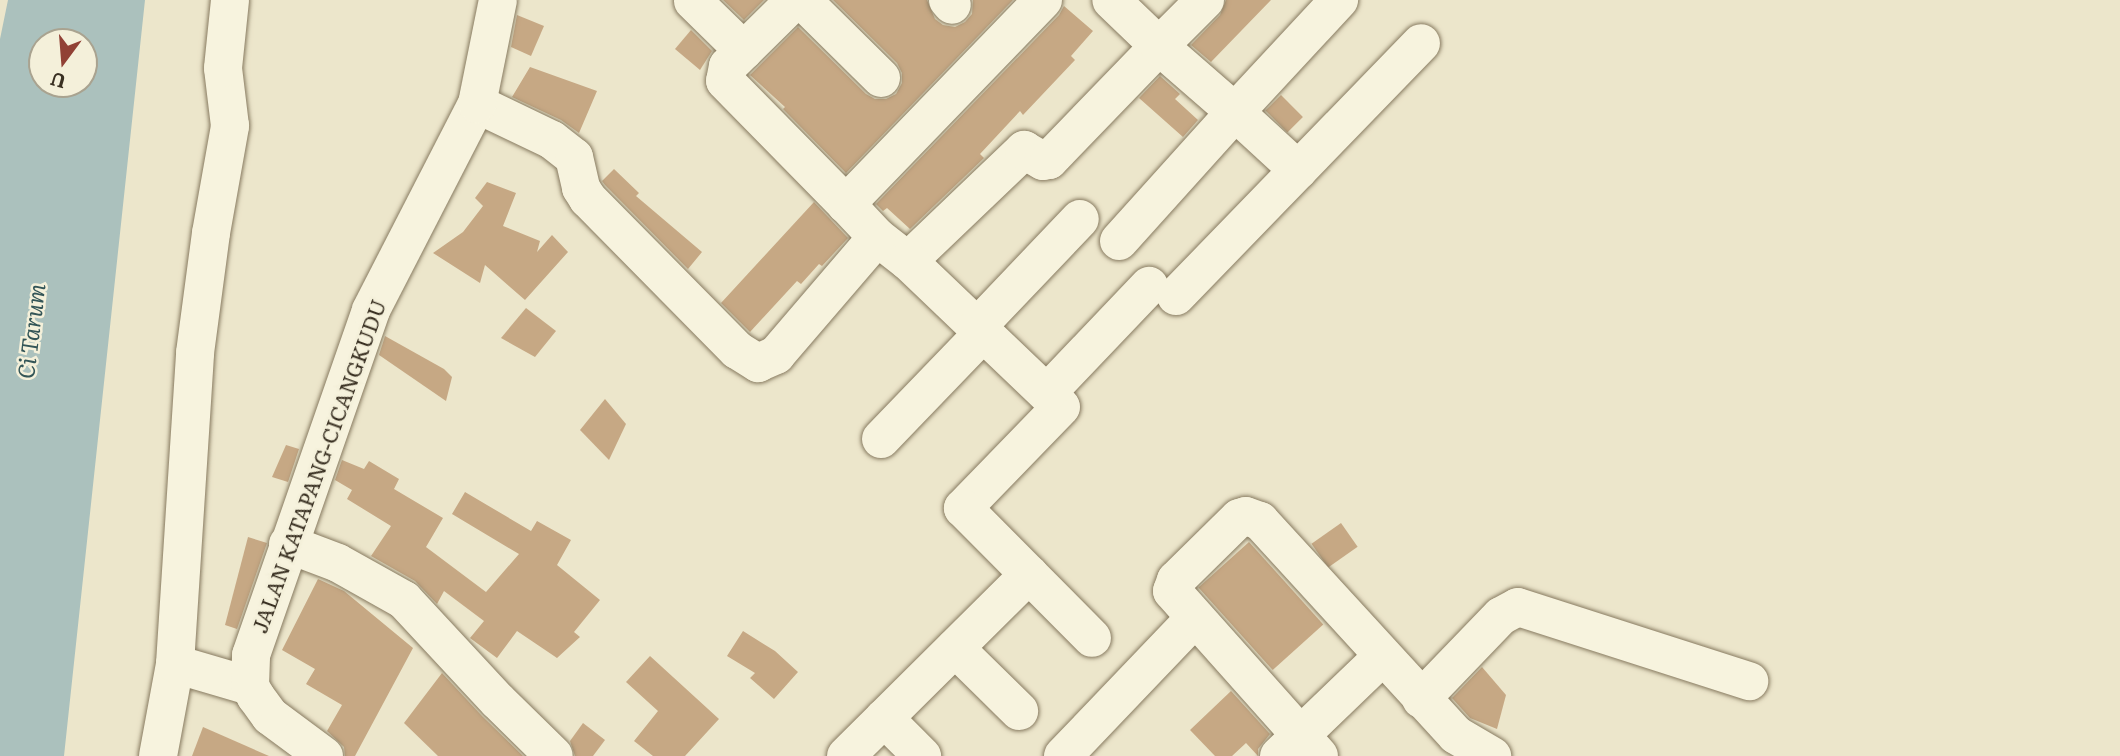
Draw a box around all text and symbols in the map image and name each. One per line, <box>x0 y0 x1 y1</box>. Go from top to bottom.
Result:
north arrow <box>28 28 98 98</box>
text: U <box>47 66 69 97</box>
water label: Ci Tarum <box>10 282 50 380</box>
street label: JALAN KATAPANG-CICANGKUDU <box>246 296 390 636</box>

